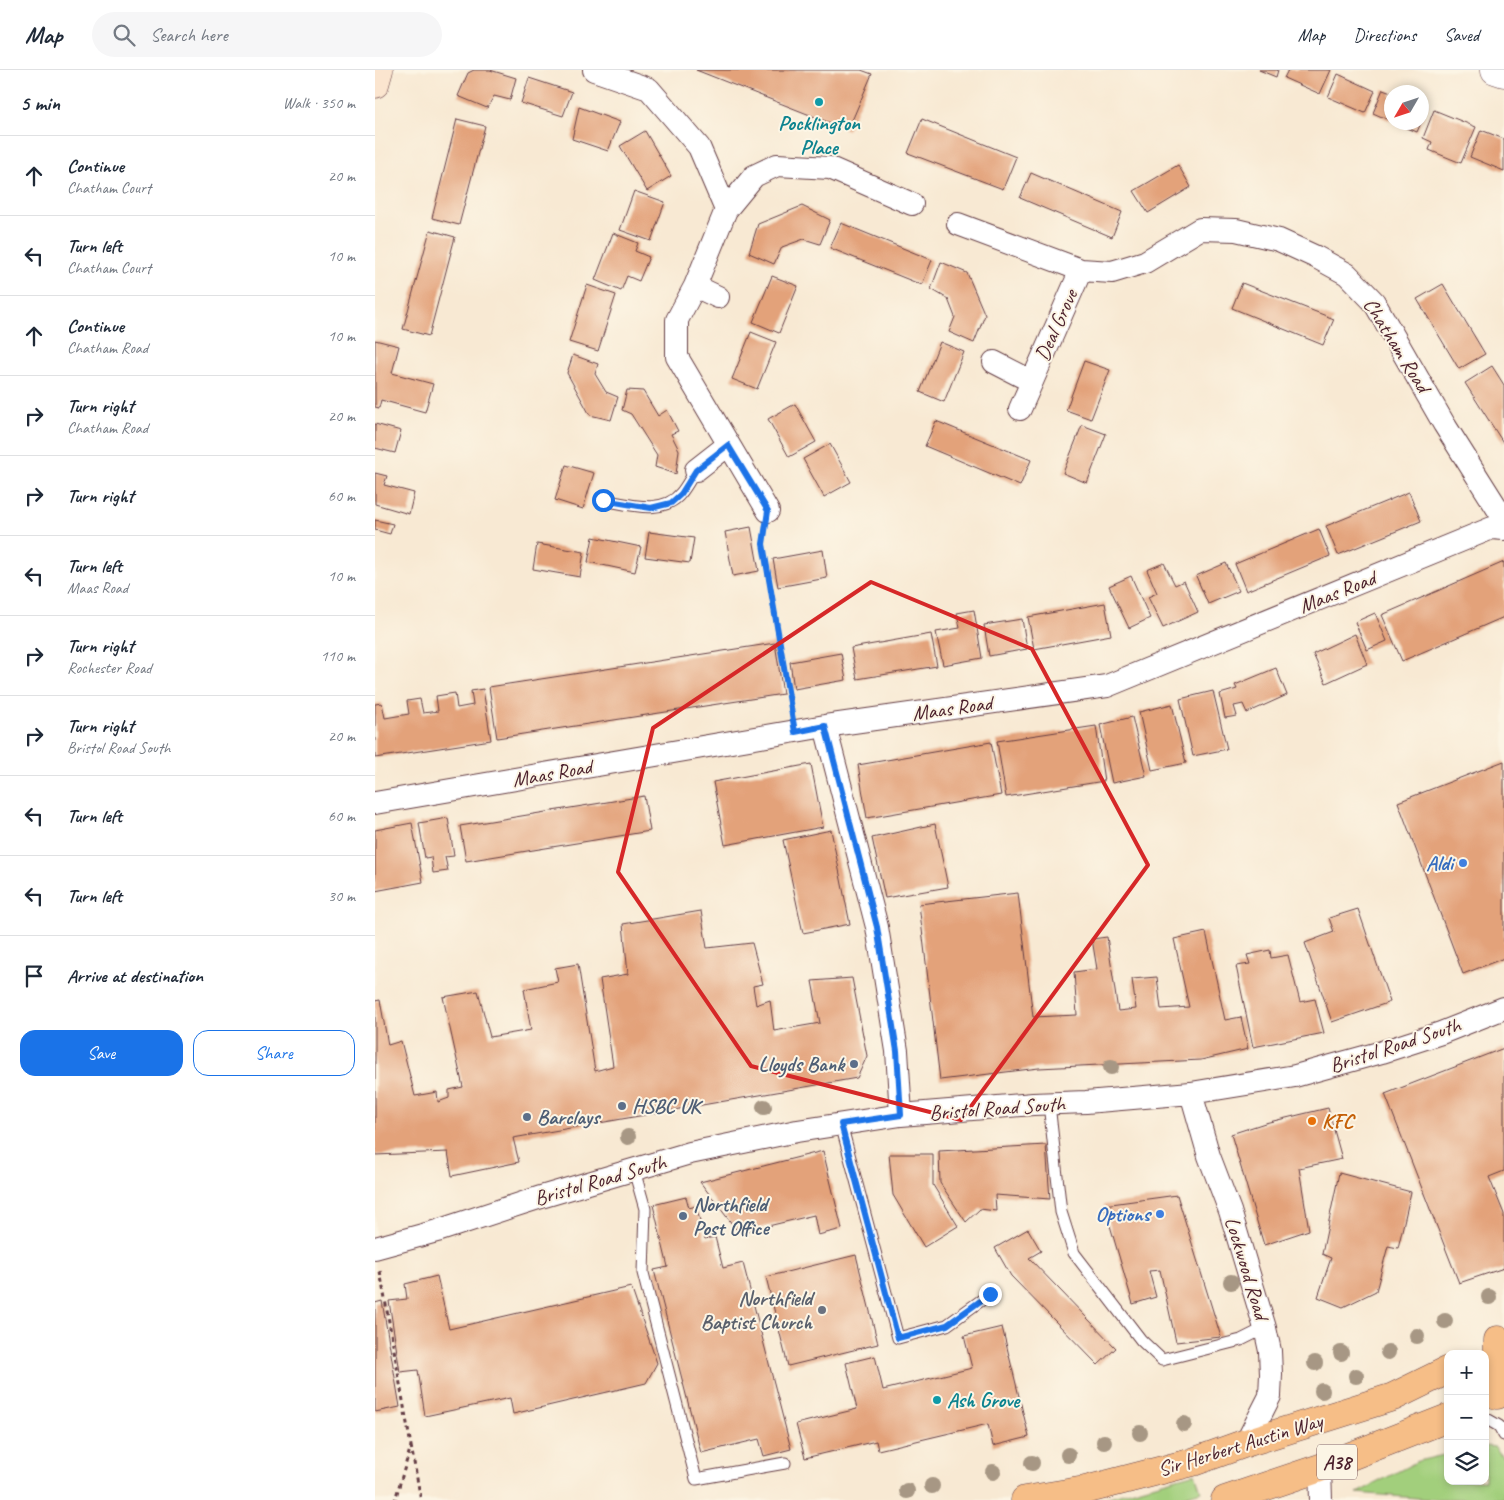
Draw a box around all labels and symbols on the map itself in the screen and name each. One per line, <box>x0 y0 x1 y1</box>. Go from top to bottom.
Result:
north arrow <box>1384 85 1429 130</box>
marker: Pocklington Place <box>813 96 825 108</box>
place label: Pocklington Place <box>778 110 861 160</box>
street label: Deal Grove <box>1029 283 1084 365</box>
street label: Chatham Road <box>1358 293 1438 400</box>
route start <box>592 489 615 512</box>
street label: Maas Road <box>1295 564 1383 619</box>
street label: Maas Road <box>910 689 997 726</box>
street label: Maas Road <box>510 753 597 793</box>
place label: Aldi <box>1426 850 1456 876</box>
marker: Aldi <box>1457 857 1469 869</box>
street label: Bristol Road South <box>1326 1011 1465 1078</box>
place label: Lloyds Bank <box>758 1051 846 1078</box>
marker: Lloyds Bank <box>848 1058 860 1070</box>
street label: Bristol Road South <box>928 1090 1067 1126</box>
place label: HSBC UK <box>632 1093 704 1119</box>
marker: HSBC UK <box>616 1100 628 1112</box>
place label: Barclays <box>537 1104 602 1130</box>
place label: KFC <box>1322 1108 1356 1134</box>
marker: Barclays <box>521 1111 533 1123</box>
marker: KFC <box>1306 1115 1318 1127</box>
street label: Bristol Road South <box>531 1148 670 1211</box>
place label: Northfield Post Office <box>693 1191 771 1241</box>
place label: Options <box>1096 1201 1153 1227</box>
marker: Options <box>1154 1208 1166 1220</box>
marker: Northfield Post Office <box>677 1210 689 1222</box>
street label: Lockwood Road <box>1219 1214 1276 1326</box>
route end <box>979 1283 1002 1306</box>
place label: Northfield Baptist Church <box>701 1285 816 1335</box>
marker: Northfield Baptist Church <box>816 1304 828 1316</box>
place label: Ash Grove <box>947 1387 1021 1413</box>
marker: Ash Grove <box>931 1394 943 1406</box>
street label: Sir Herbert Austin Way <box>1155 1407 1327 1482</box>
road number: A38 <box>1317 1444 1357 1480</box>

